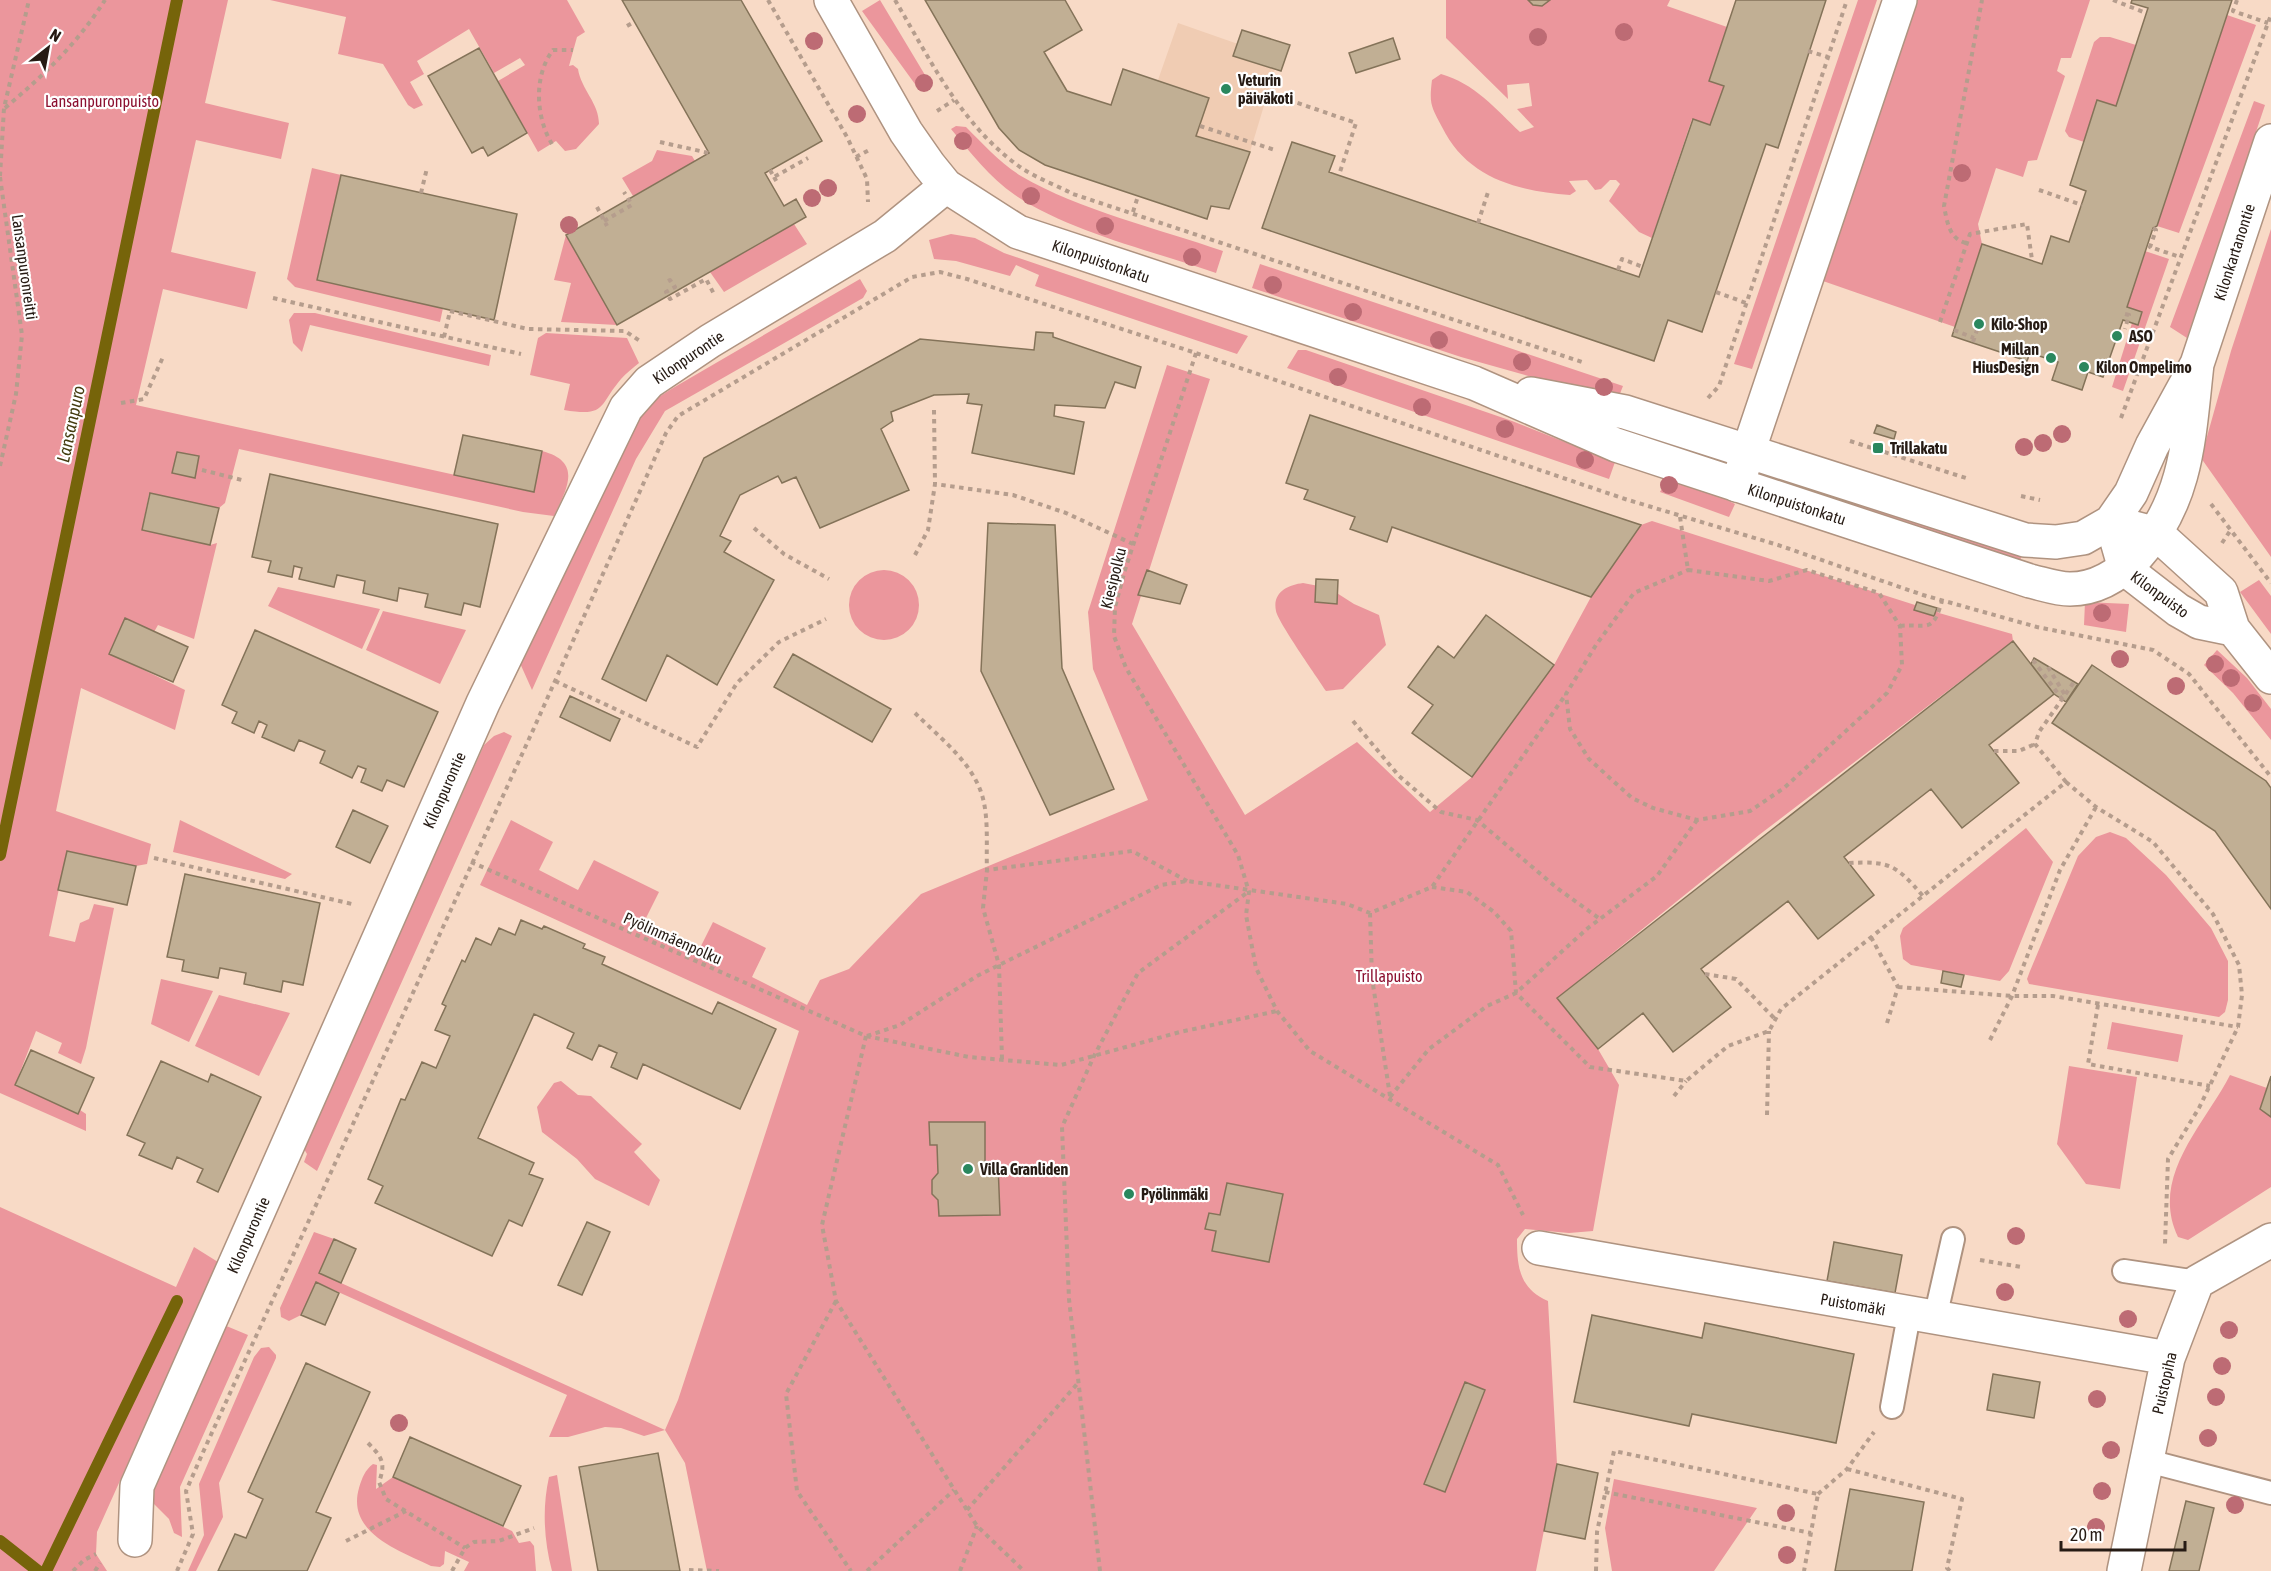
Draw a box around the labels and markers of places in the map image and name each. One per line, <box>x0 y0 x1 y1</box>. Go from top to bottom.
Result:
place label: Veturin päiväkoti <box>1237 71 1293 107</box>
marker: Veturin päiväkoti <box>1219 82 1233 96</box>
place label: Kilo-Shop <box>1991 315 2048 333</box>
marker: Kilo-Shop <box>1972 317 1986 331</box>
place label: ASO <box>2128 327 2153 345</box>
marker: ASO <box>2110 329 2124 343</box>
place label: Millan HiusDesign <box>1972 340 2039 376</box>
marker: Millan HiusDesign <box>2044 351 2058 365</box>
place label: Kilon Ompelimo <box>2096 358 2192 376</box>
marker: Kilon Ompelimo <box>2077 360 2091 374</box>
place label: Trillakatu <box>1890 439 1947 457</box>
marker: Trillakatu <box>1871 441 1885 455</box>
place label: Villa Granliden <box>979 1160 1068 1178</box>
marker: Villa Granliden <box>961 1162 975 1176</box>
place label: Pyölinmäki <box>1141 1185 1208 1203</box>
marker: Pyölinmäki <box>1122 1187 1136 1201</box>

